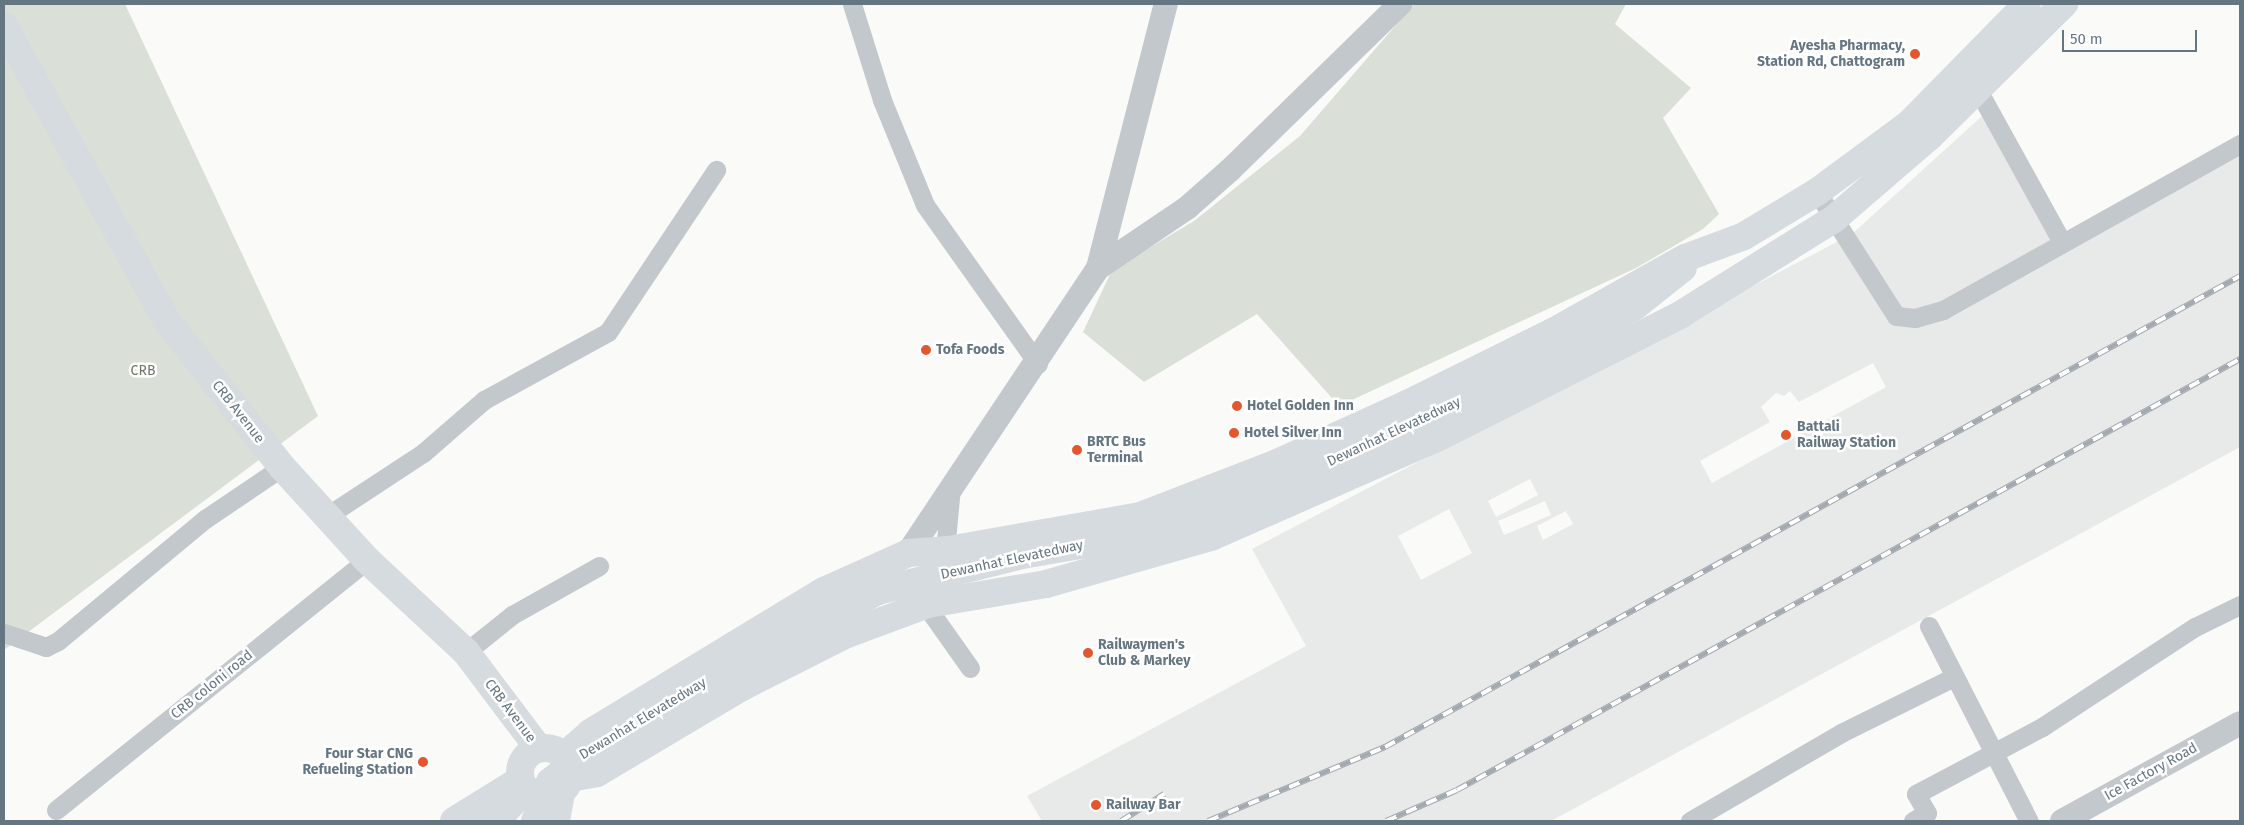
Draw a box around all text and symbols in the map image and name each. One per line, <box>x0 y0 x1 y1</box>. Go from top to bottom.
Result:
scale bar <box>2064 20 2199 52</box>
text: 50 m <box>2070 30 2103 48</box>
place label: Ayesha Pharmacy, Station Rd, Chattogram <box>1757 38 1905 70</box>
marker: Ayesha Pharmacy, Station Rd, Chattogram <box>1909 48 1921 60</box>
place label: Tofa Foods <box>936 342 1004 358</box>
marker: Tofa Foods <box>920 344 932 356</box>
park label: CRB <box>131 363 155 379</box>
street label: CRB Avenue <box>208 377 268 447</box>
street label: Dewanhat Elevatedway <box>1325 394 1463 470</box>
place label: Hotel Golden Inn <box>1247 398 1354 414</box>
marker: Hotel Golden Inn <box>1231 400 1243 412</box>
place label: Battali Railway Station <box>1797 419 1896 452</box>
place label: Hotel Silver Inn <box>1244 425 1342 441</box>
marker: Hotel Silver Inn <box>1228 427 1240 439</box>
marker: Battali Railway Station <box>1779 428 1793 442</box>
place label: BRTC Bus Terminal <box>1087 434 1146 467</box>
marker: BRTC Bus Terminal <box>1071 444 1083 456</box>
street label: Dewanhat Elevatedway <box>939 537 1085 583</box>
place label: Railwaymen's Club & Markey <box>1098 637 1190 670</box>
street label: CRB coloni road <box>168 647 256 723</box>
marker: Railwaymen's Club & Markey <box>1082 647 1094 659</box>
street label: Dewanhat Elevatedway <box>576 674 710 764</box>
street label: CRB Avenue <box>481 676 539 746</box>
street label: Ice Factory Road <box>2102 740 2200 804</box>
place label: Four Star CNG Refueling Station <box>302 746 413 779</box>
marker: Four Star CNG Refueling Station <box>417 756 429 768</box>
place label: Railway Bar <box>1106 797 1181 813</box>
marker: Railway Bar <box>1090 799 1102 811</box>

